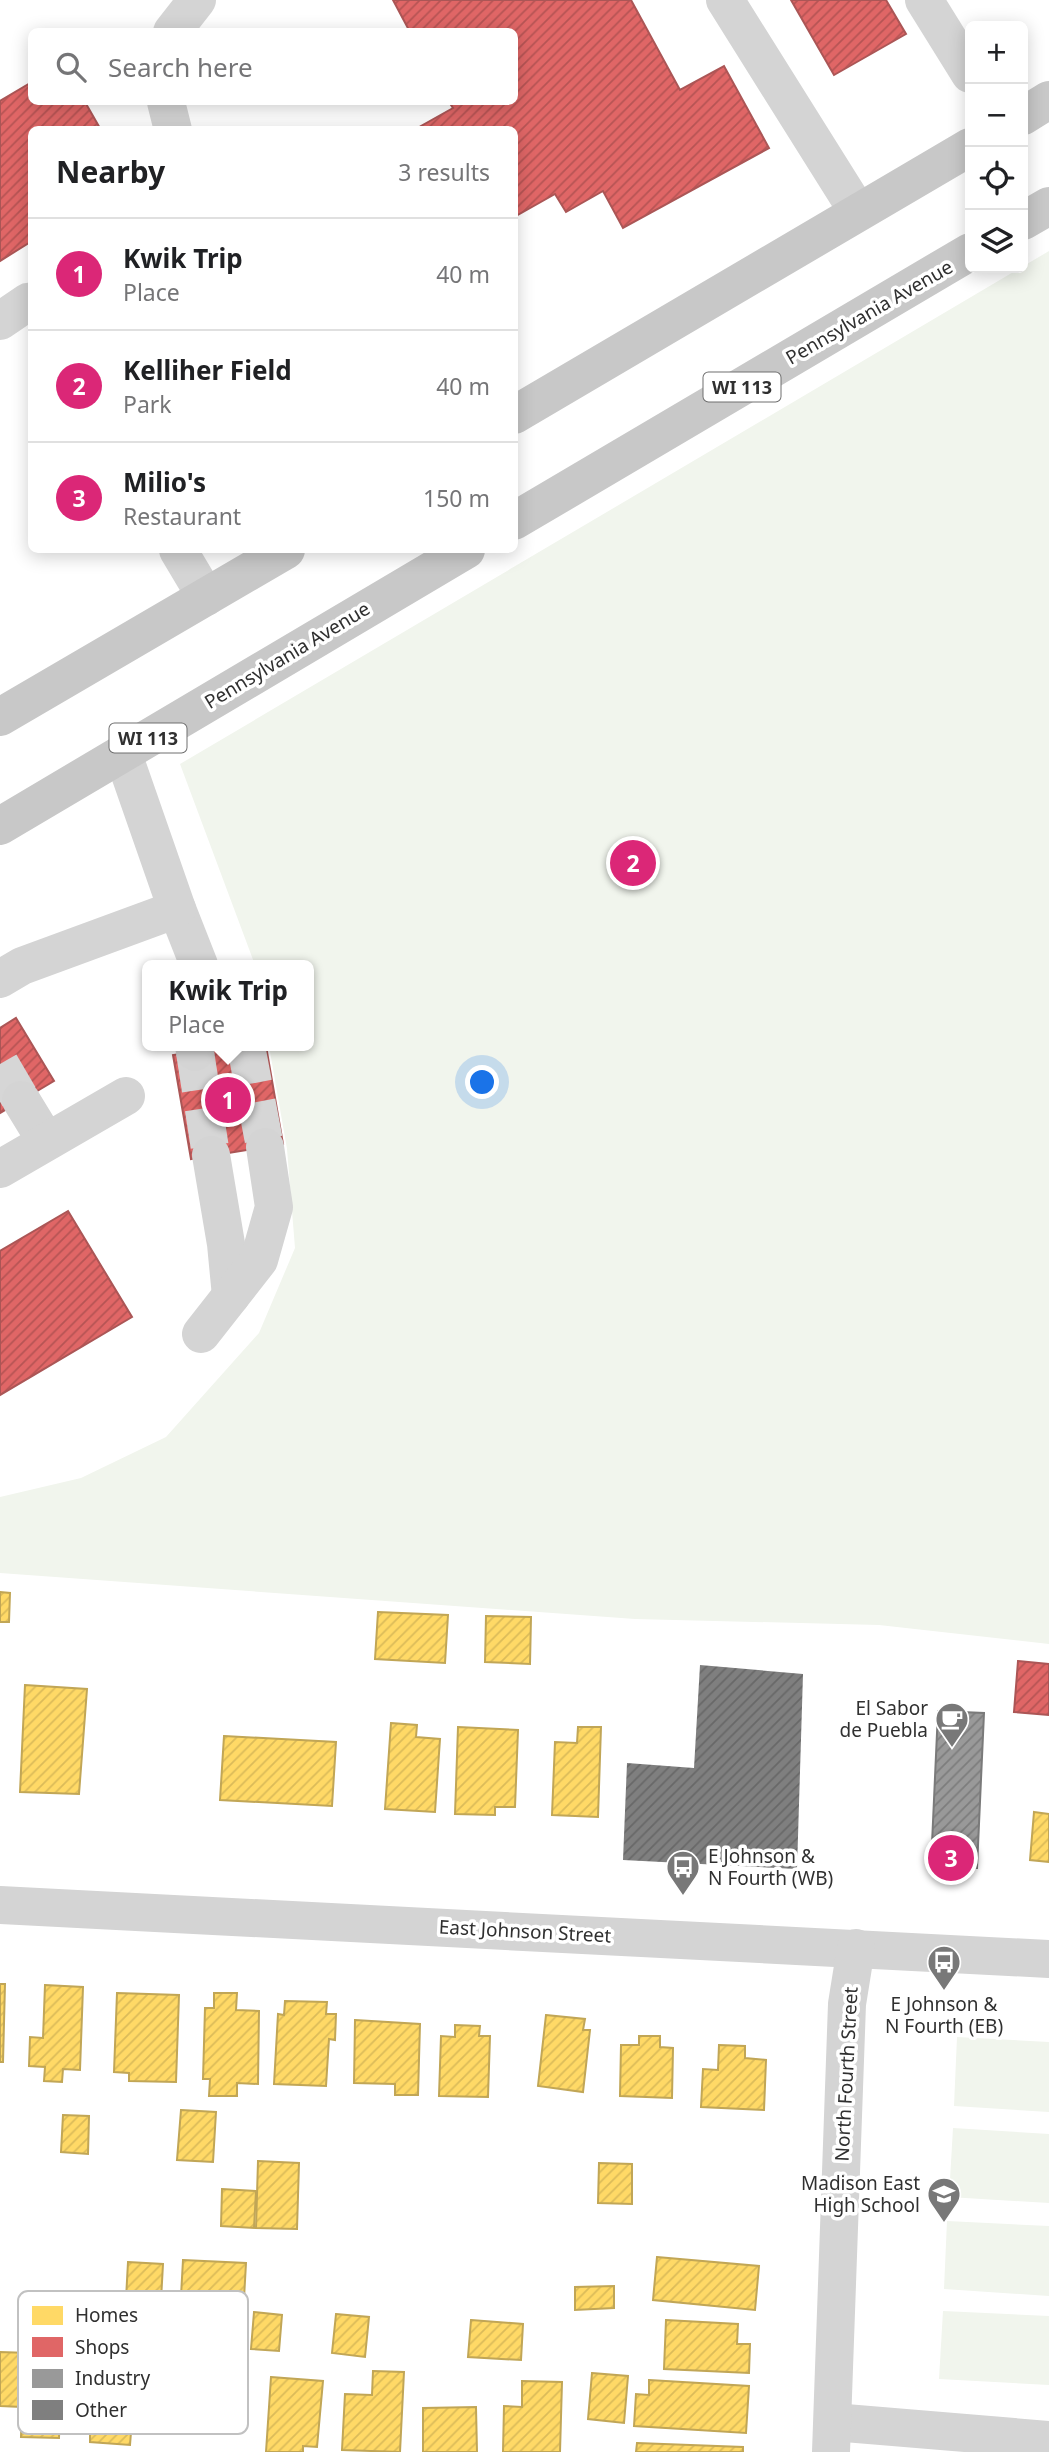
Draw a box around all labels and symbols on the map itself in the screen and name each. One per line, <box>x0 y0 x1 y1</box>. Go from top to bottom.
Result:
street label: Pennsylvania Avenue <box>781 254 957 370</box>
road number: WI 113 <box>704 372 780 402</box>
street label: Pennsylvania Avenue <box>199 595 375 715</box>
road number: WI 113 <box>110 724 186 752</box>
pin: 2 <box>610 837 656 889</box>
your location <box>465 1065 499 1099</box>
pin: 1 <box>205 1074 251 1126</box>
place label: El Sabor de Puebla <box>839 1695 928 1743</box>
cafe icon: El Sabor de Puebla <box>933 1700 971 1749</box>
pin: 3 <box>928 1832 974 1884</box>
place label: E Johnson & N Fourth (WB) <box>708 1843 833 1891</box>
bus stop icon: E Johnson & N Fourth (WB) <box>664 1848 702 1897</box>
street label: East Johnson Street <box>438 1914 612 1949</box>
bus stop icon: E Johnson & N Fourth (EB) <box>925 1943 963 1992</box>
street label: North Fourth Street <box>828 1986 864 2162</box>
place label: E Johnson & N Fourth (EB) <box>885 1991 1003 2039</box>
place label: Madison East High School <box>801 2170 920 2218</box>
school or university icon: Madison East High School <box>925 2175 963 2224</box>
legend <box>18 2291 248 2434</box>
text: Homes <box>75 2302 138 2328</box>
text: Shops <box>75 2334 129 2360</box>
text: Industry <box>75 2365 150 2391</box>
text: Other <box>75 2397 127 2423</box>

